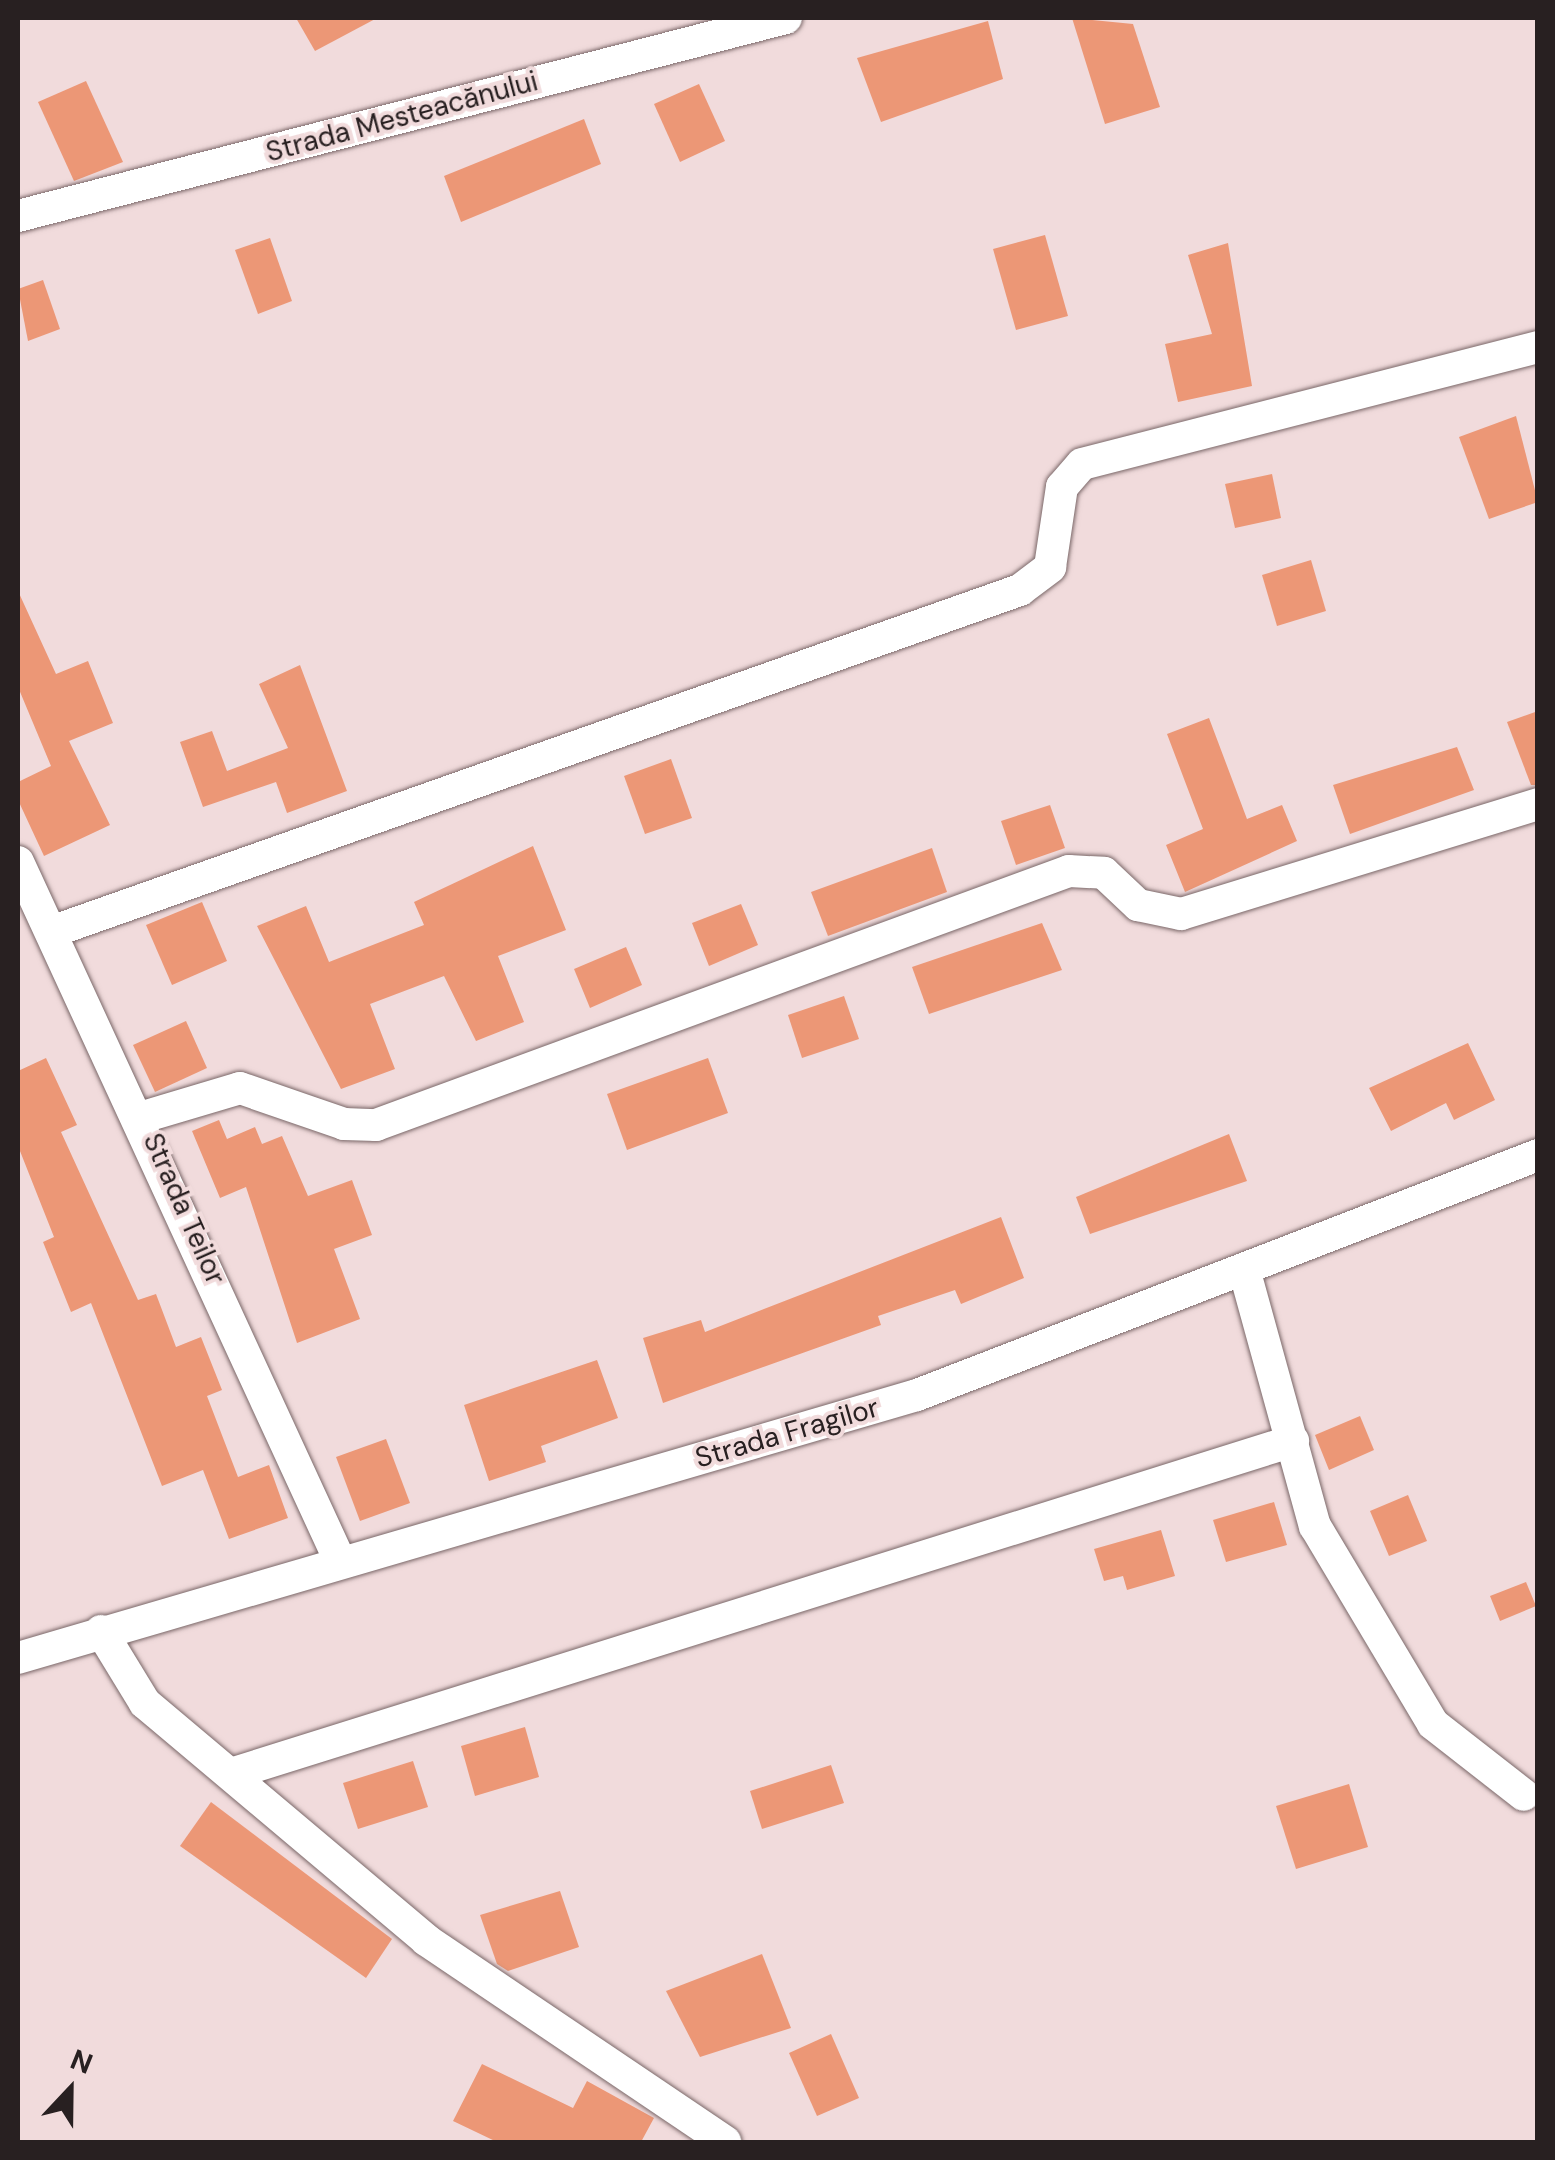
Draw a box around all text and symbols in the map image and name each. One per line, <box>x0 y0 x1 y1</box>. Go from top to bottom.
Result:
street label: Strada Mesteacănului <box>262 65 542 169</box>
street label: Strada Teilor <box>136 1128 232 1290</box>
street label: Strada Fragilor <box>691 1391 883 1475</box>
north arrow <box>20 2040 120 2140</box>
text: N <box>65 2041 98 2083</box>

